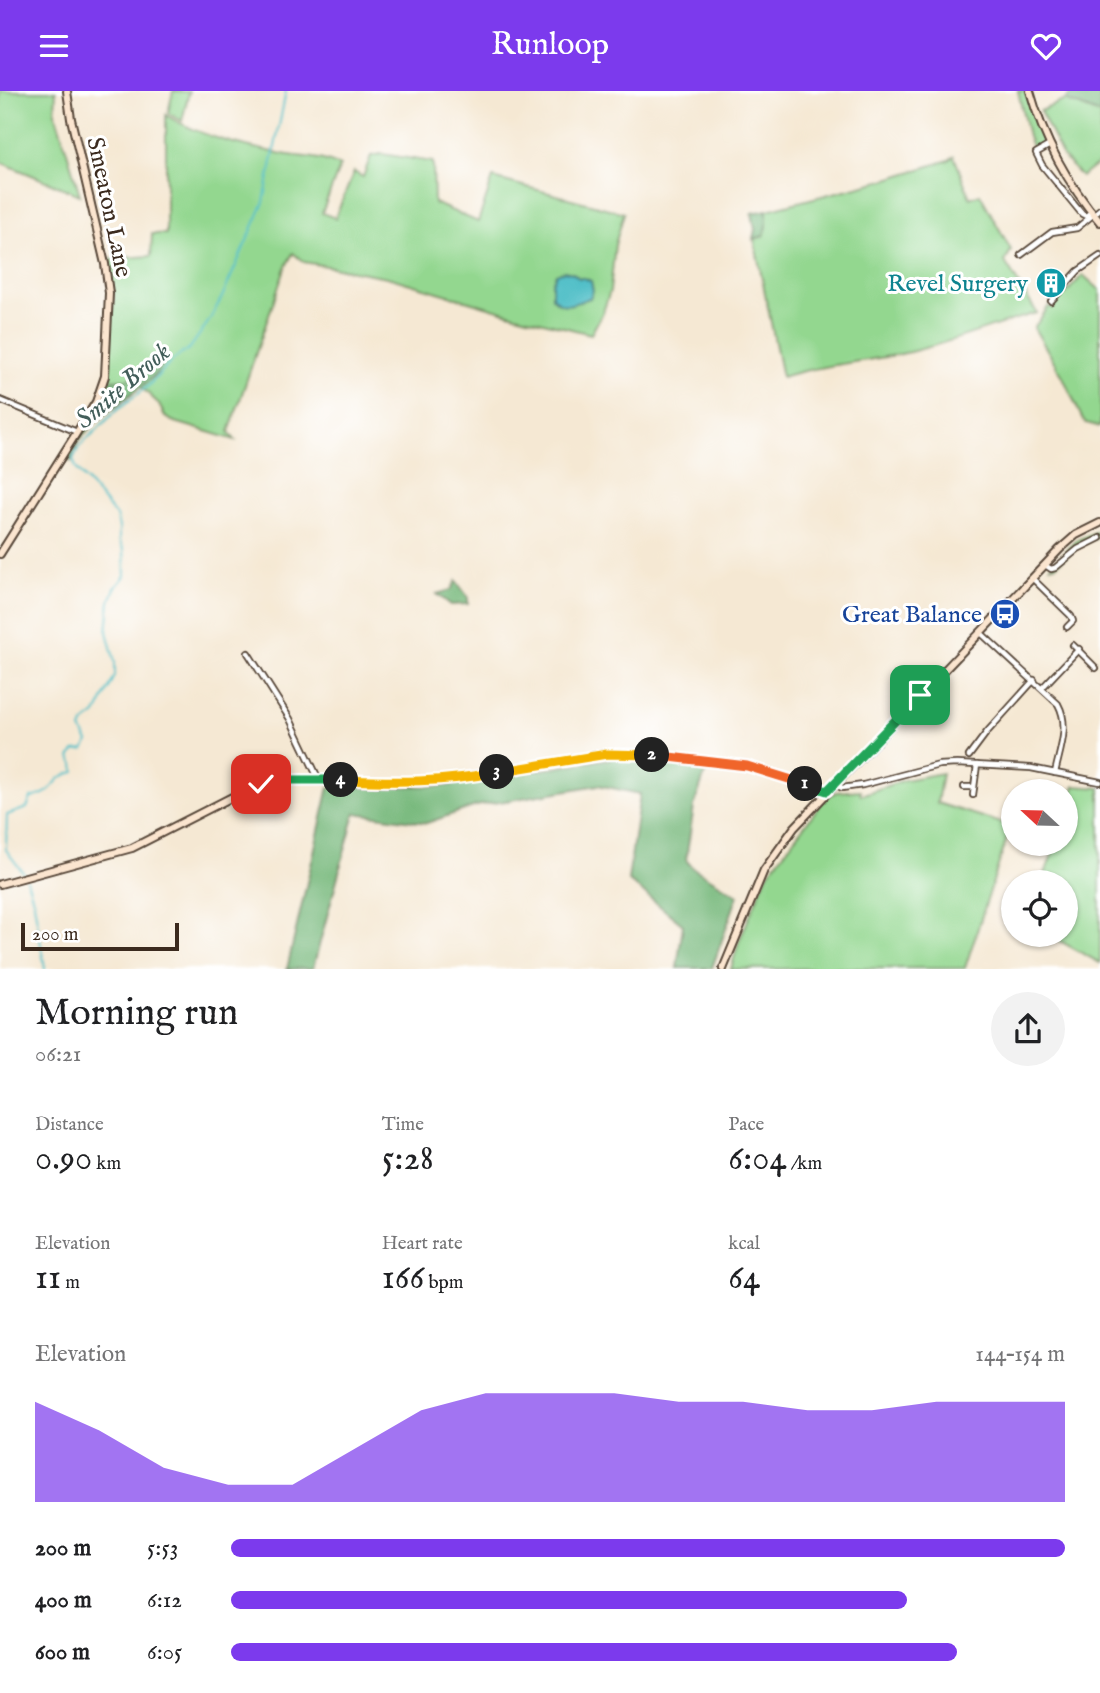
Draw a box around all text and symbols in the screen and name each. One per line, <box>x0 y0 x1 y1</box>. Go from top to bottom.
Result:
text: Runloop <box>491 25 609 66</box>
icon: menu <box>35 27 73 65</box>
icon: heart <box>1027 27 1065 65</box>
street label: Smeaton Lane <box>79 134 139 280</box>
building icon: Revel Surgery <box>1034 266 1068 300</box>
place label: Revel Surgery <box>887 269 1028 300</box>
water label: Smite Brook <box>69 335 178 437</box>
bus stop icon: Great Balance <box>988 597 1022 631</box>
place label: Great Balance <box>842 600 982 631</box>
pin <box>890 665 950 725</box>
icon: arrive <box>901 676 939 714</box>
pin: 2 <box>634 737 670 773</box>
text: 2 <box>647 742 656 766</box>
pin <box>231 754 291 814</box>
pin: 3 <box>480 755 514 789</box>
text: 3 <box>493 759 500 783</box>
pin: 4 <box>324 763 358 797</box>
icon: check <box>242 765 280 803</box>
text: 4 <box>336 767 345 791</box>
pin: 1 <box>788 767 822 801</box>
text: 1 <box>801 771 808 795</box>
north arrow <box>1001 779 1078 856</box>
map controls <box>1001 779 1078 947</box>
button: locate <box>1001 870 1078 947</box>
scale bar <box>21 919 178 951</box>
text: 200 m <box>32 923 78 947</box>
text: Morning run <box>35 990 238 1038</box>
button: share <box>991 992 1065 1066</box>
text: 06:21 <box>35 1040 81 1069</box>
text: Distance <box>35 1113 104 1137</box>
text: Time <box>382 1113 424 1137</box>
text: Pace <box>728 1113 764 1137</box>
text: 0.90 <box>35 1137 92 1182</box>
text: 5:28 <box>382 1137 434 1182</box>
text: 6:04 <box>728 1137 787 1182</box>
text: km <box>92 1152 121 1176</box>
text: /km <box>787 1152 822 1176</box>
text: Elevation <box>35 1232 110 1256</box>
text: Heart rate <box>382 1232 463 1256</box>
text: kcal <box>728 1232 760 1256</box>
text: 11 <box>35 1256 61 1301</box>
text: 166 <box>382 1256 424 1301</box>
text: 64 <box>728 1256 760 1301</box>
text: m <box>61 1271 80 1295</box>
text: bpm <box>424 1271 463 1295</box>
text: Elevation <box>35 1340 126 1369</box>
text: 144–154 m <box>975 1340 1065 1369</box>
text: 200 m <box>35 1534 91 1563</box>
text: 5:53 <box>147 1534 178 1563</box>
text: 400 m <box>35 1586 92 1615</box>
text: 6:12 <box>147 1586 182 1615</box>
text: 600 m <box>35 1638 90 1667</box>
text: 6:05 <box>147 1638 182 1667</box>

